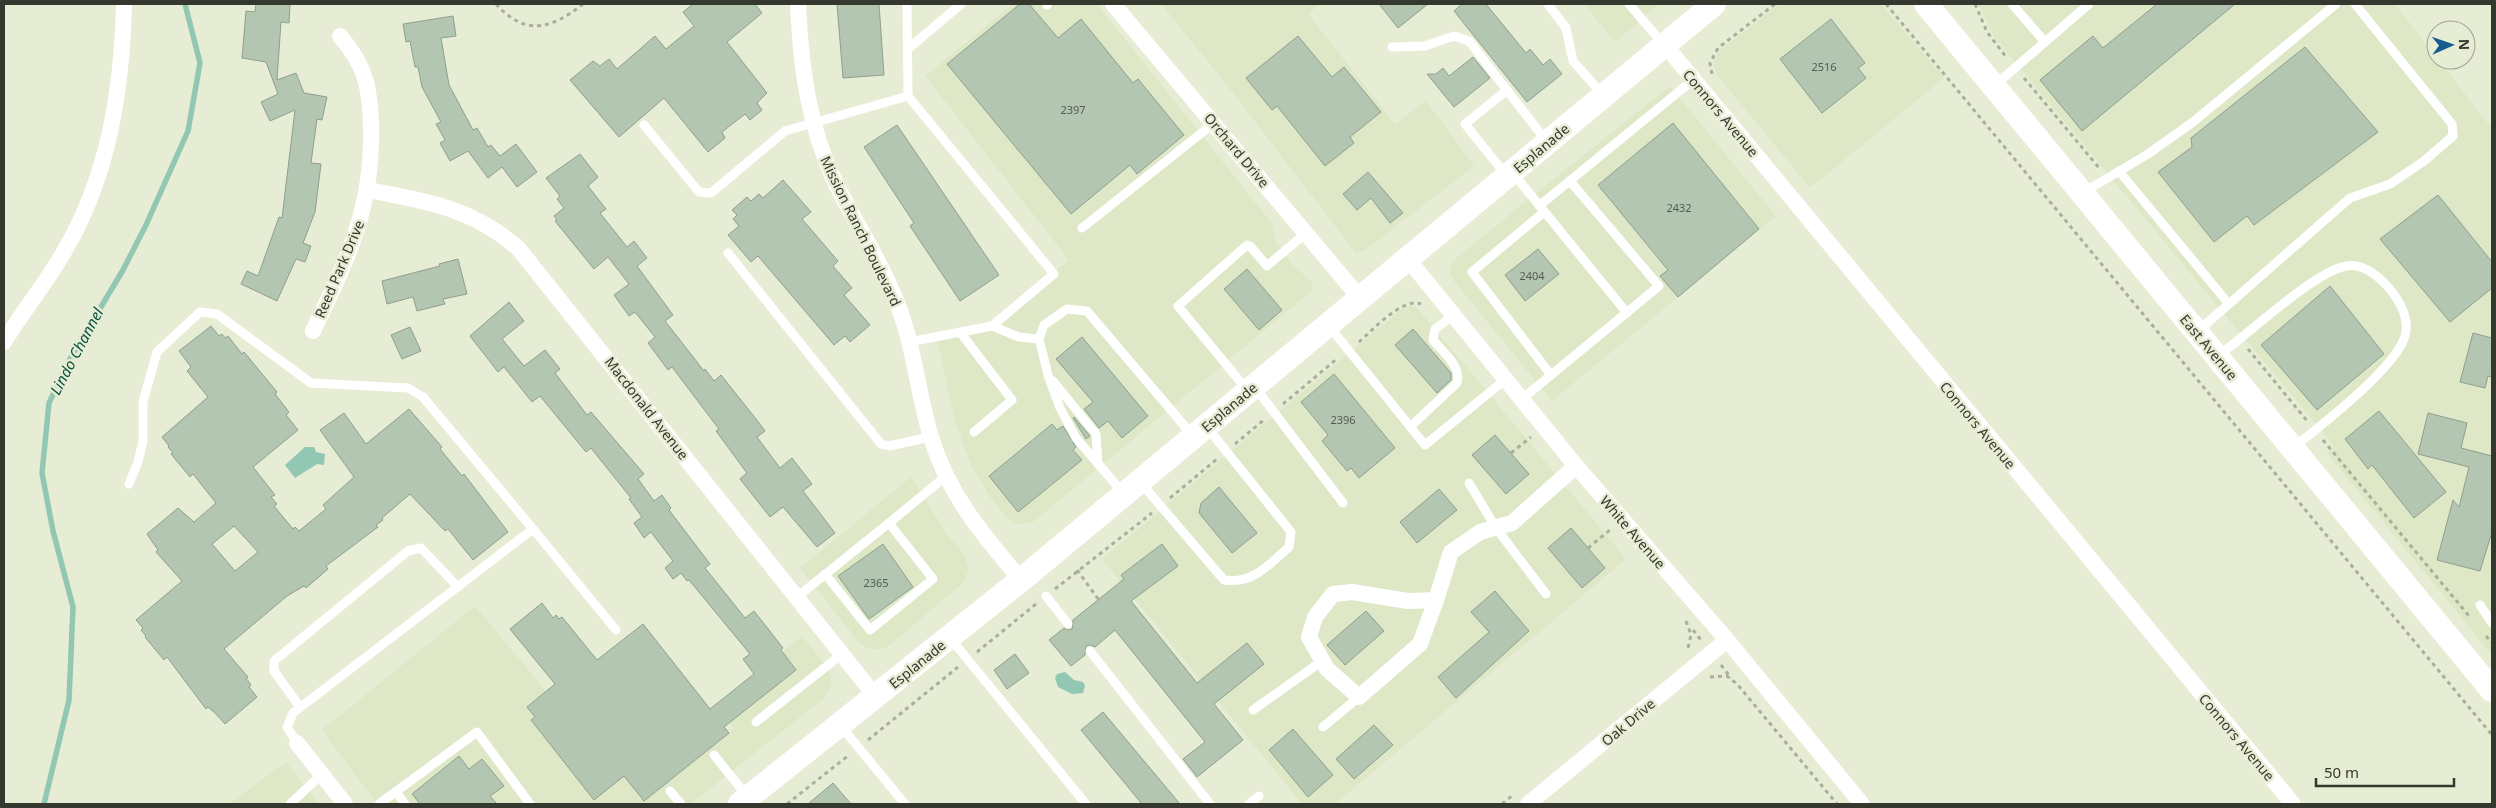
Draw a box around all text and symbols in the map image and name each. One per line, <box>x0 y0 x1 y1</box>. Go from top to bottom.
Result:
north arrow <box>2426 20 2476 70</box>
text: N <box>2455 39 2474 51</box>
house number: 2516 <box>1811 59 1837 74</box>
street label: Connors Avenue <box>1679 65 1763 161</box>
house number: 2397 <box>1060 102 1086 117</box>
street label: Orchard Drive <box>1200 109 1274 191</box>
street label: Esplanade <box>1509 119 1573 177</box>
street label: Mission Ranch Boulevard <box>816 153 906 309</box>
house number: 2432 <box>1666 200 1692 215</box>
street label: Reed Park Drive <box>310 217 368 321</box>
house number: 2404 <box>1519 268 1545 283</box>
water label: Lindo Channel <box>45 303 108 398</box>
street label: East Avenue <box>2176 310 2242 384</box>
street label: Macdonald Avenue <box>601 353 693 464</box>
street label: Connors Avenue <box>1936 377 2020 473</box>
street label: Esplanade <box>1197 378 1261 436</box>
house number: 2396 <box>1330 412 1356 427</box>
street label: White Avenue <box>1596 491 1670 573</box>
house number: 2365 <box>863 575 889 590</box>
street label: Esplanade <box>885 635 949 693</box>
street label: Connors Avenue <box>2195 689 2279 785</box>
street label: Oak Drive <box>1597 694 1659 750</box>
scale bar <box>2316 756 2454 788</box>
text: 50 m <box>2324 762 2359 782</box>

